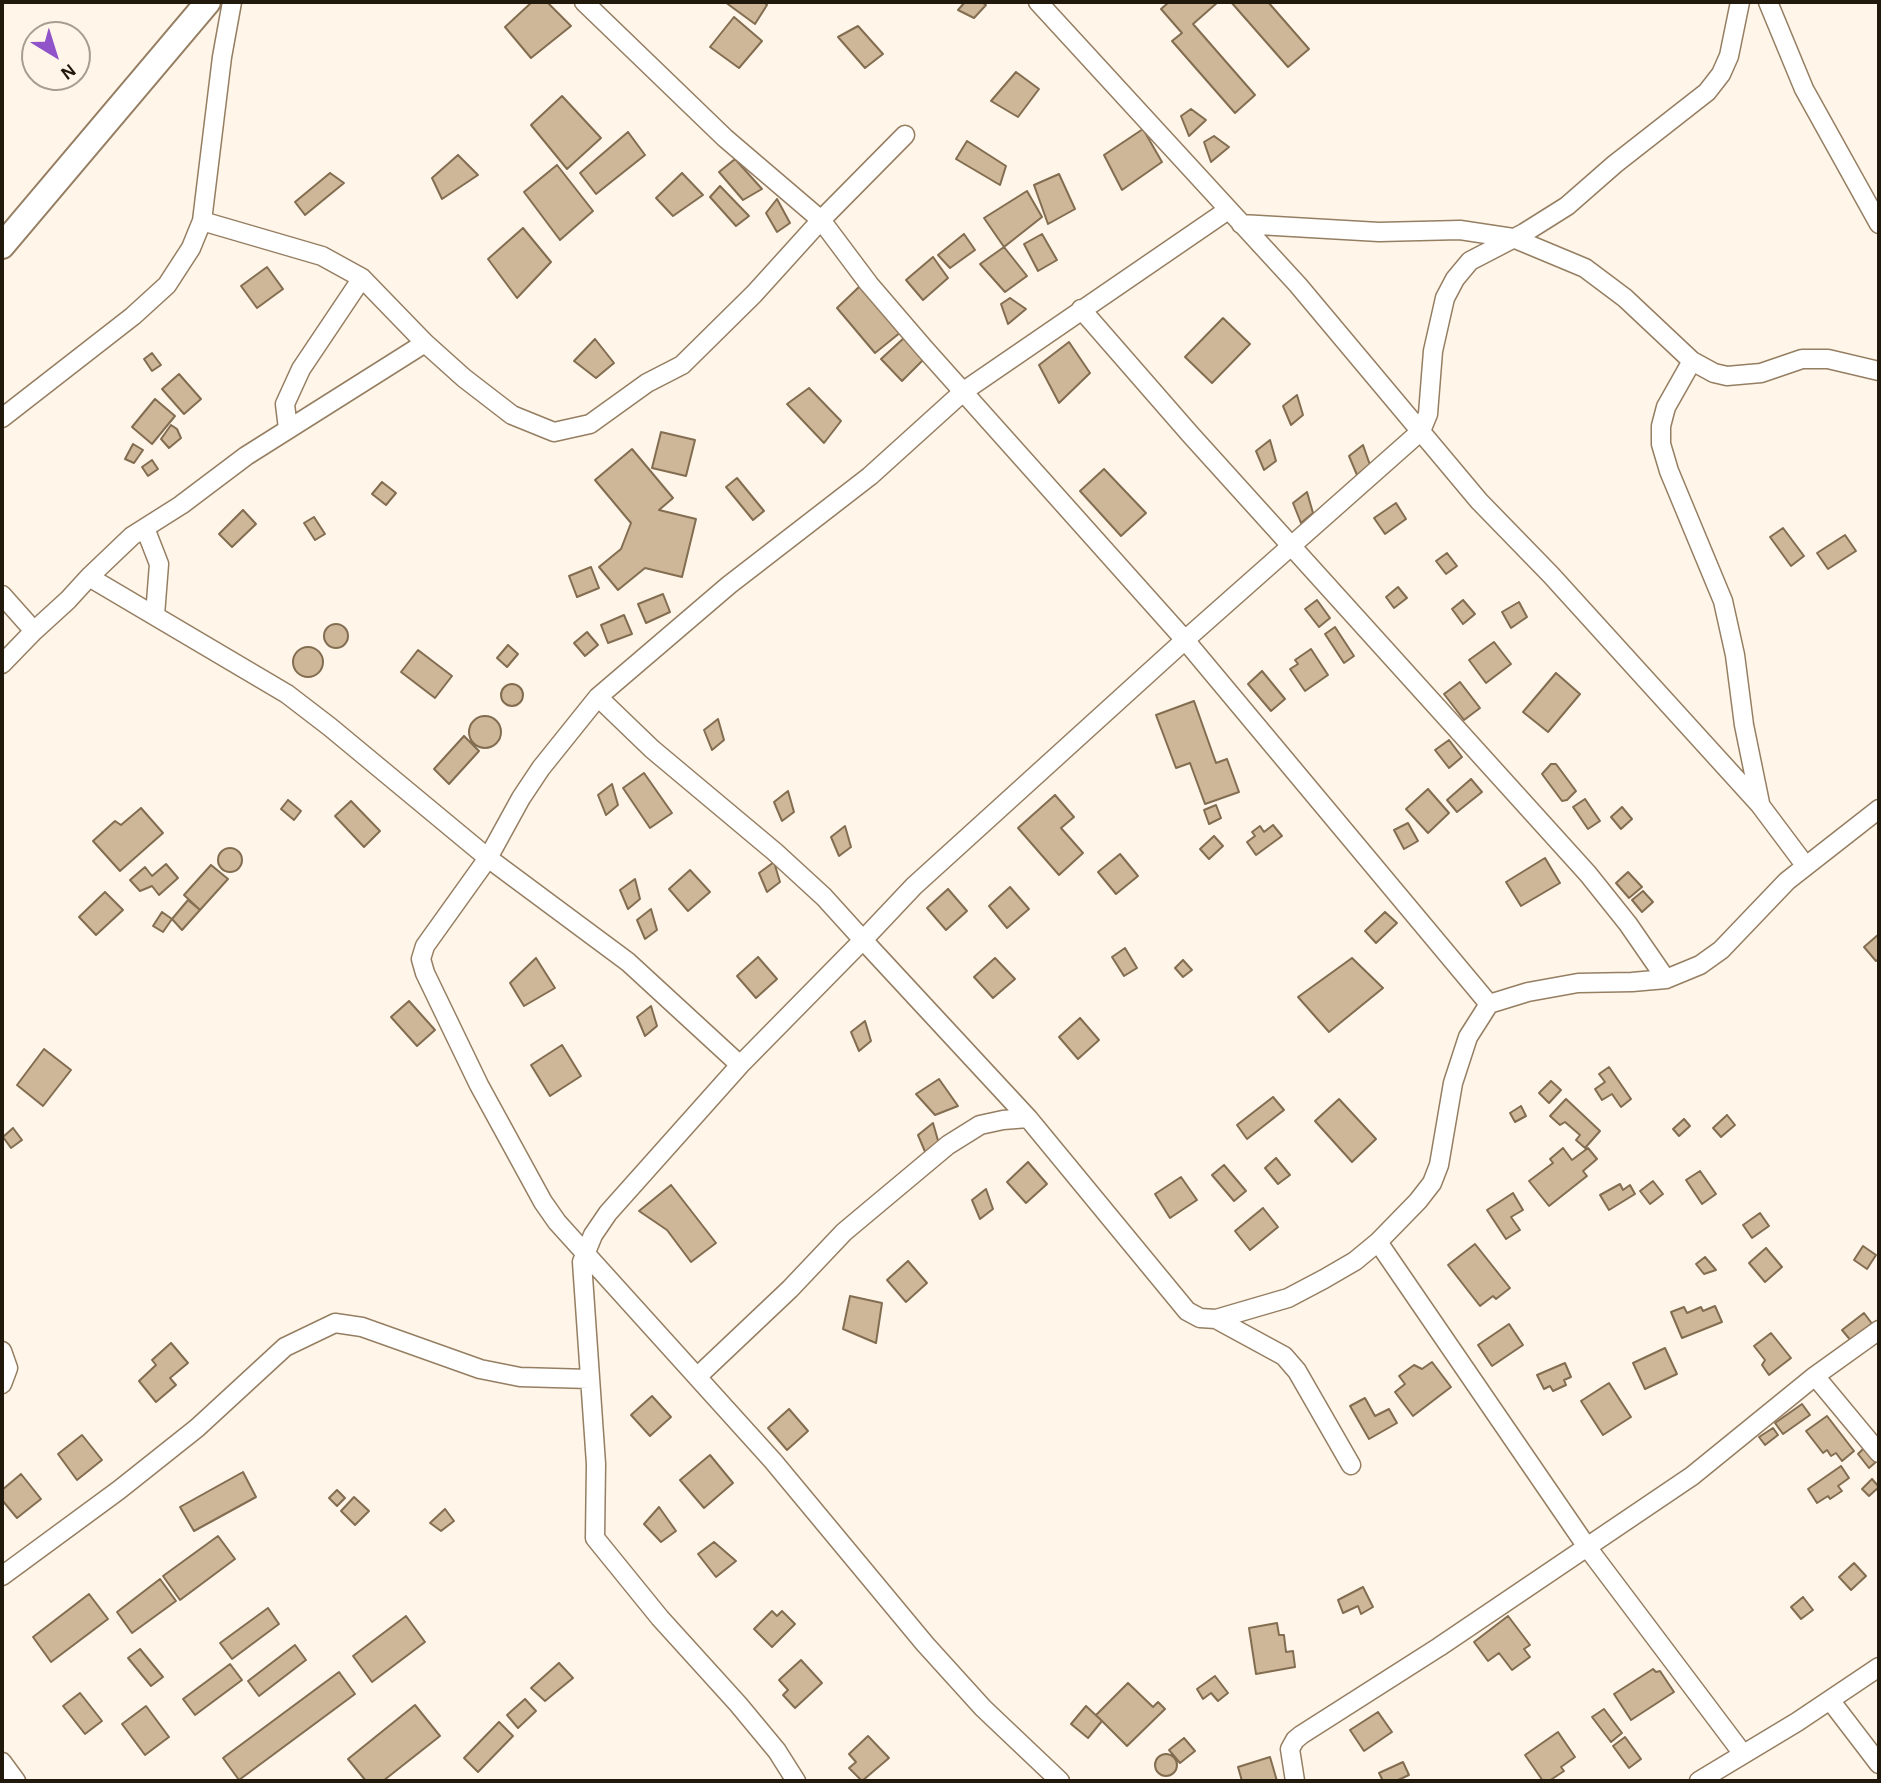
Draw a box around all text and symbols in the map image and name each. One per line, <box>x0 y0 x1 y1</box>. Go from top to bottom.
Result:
north arrow <box>21 21 91 91</box>
text: N <box>57 60 79 83</box>

